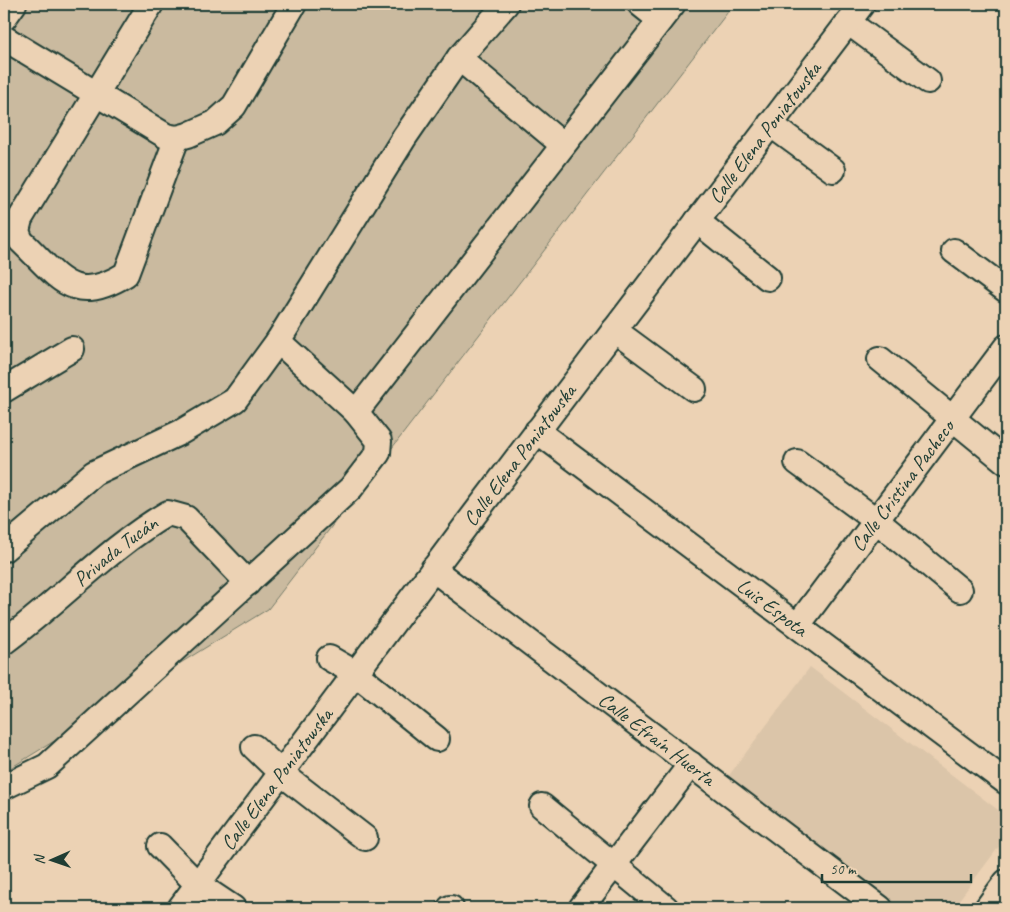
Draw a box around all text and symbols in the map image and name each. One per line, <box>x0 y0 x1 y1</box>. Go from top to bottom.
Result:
street label: Calle Elena Poniatowska <box>702 55 828 209</box>
street label: Calle Elena Poniatowska <box>457 377 583 531</box>
street label: Calle Cristina Pacheco <box>845 413 961 557</box>
street label: Privada Tucán <box>68 509 163 592</box>
street label: Luis Espota <box>732 572 814 643</box>
street label: Calle Efraín Huerta <box>593 686 722 793</box>
street label: Calle Elena Poniatowska <box>215 701 340 855</box>
north arrow <box>28 834 78 884</box>
scale bar <box>822 852 971 884</box>
text: N <box>31 853 48 865</box>
text: 50 m <box>830 860 857 879</box>

